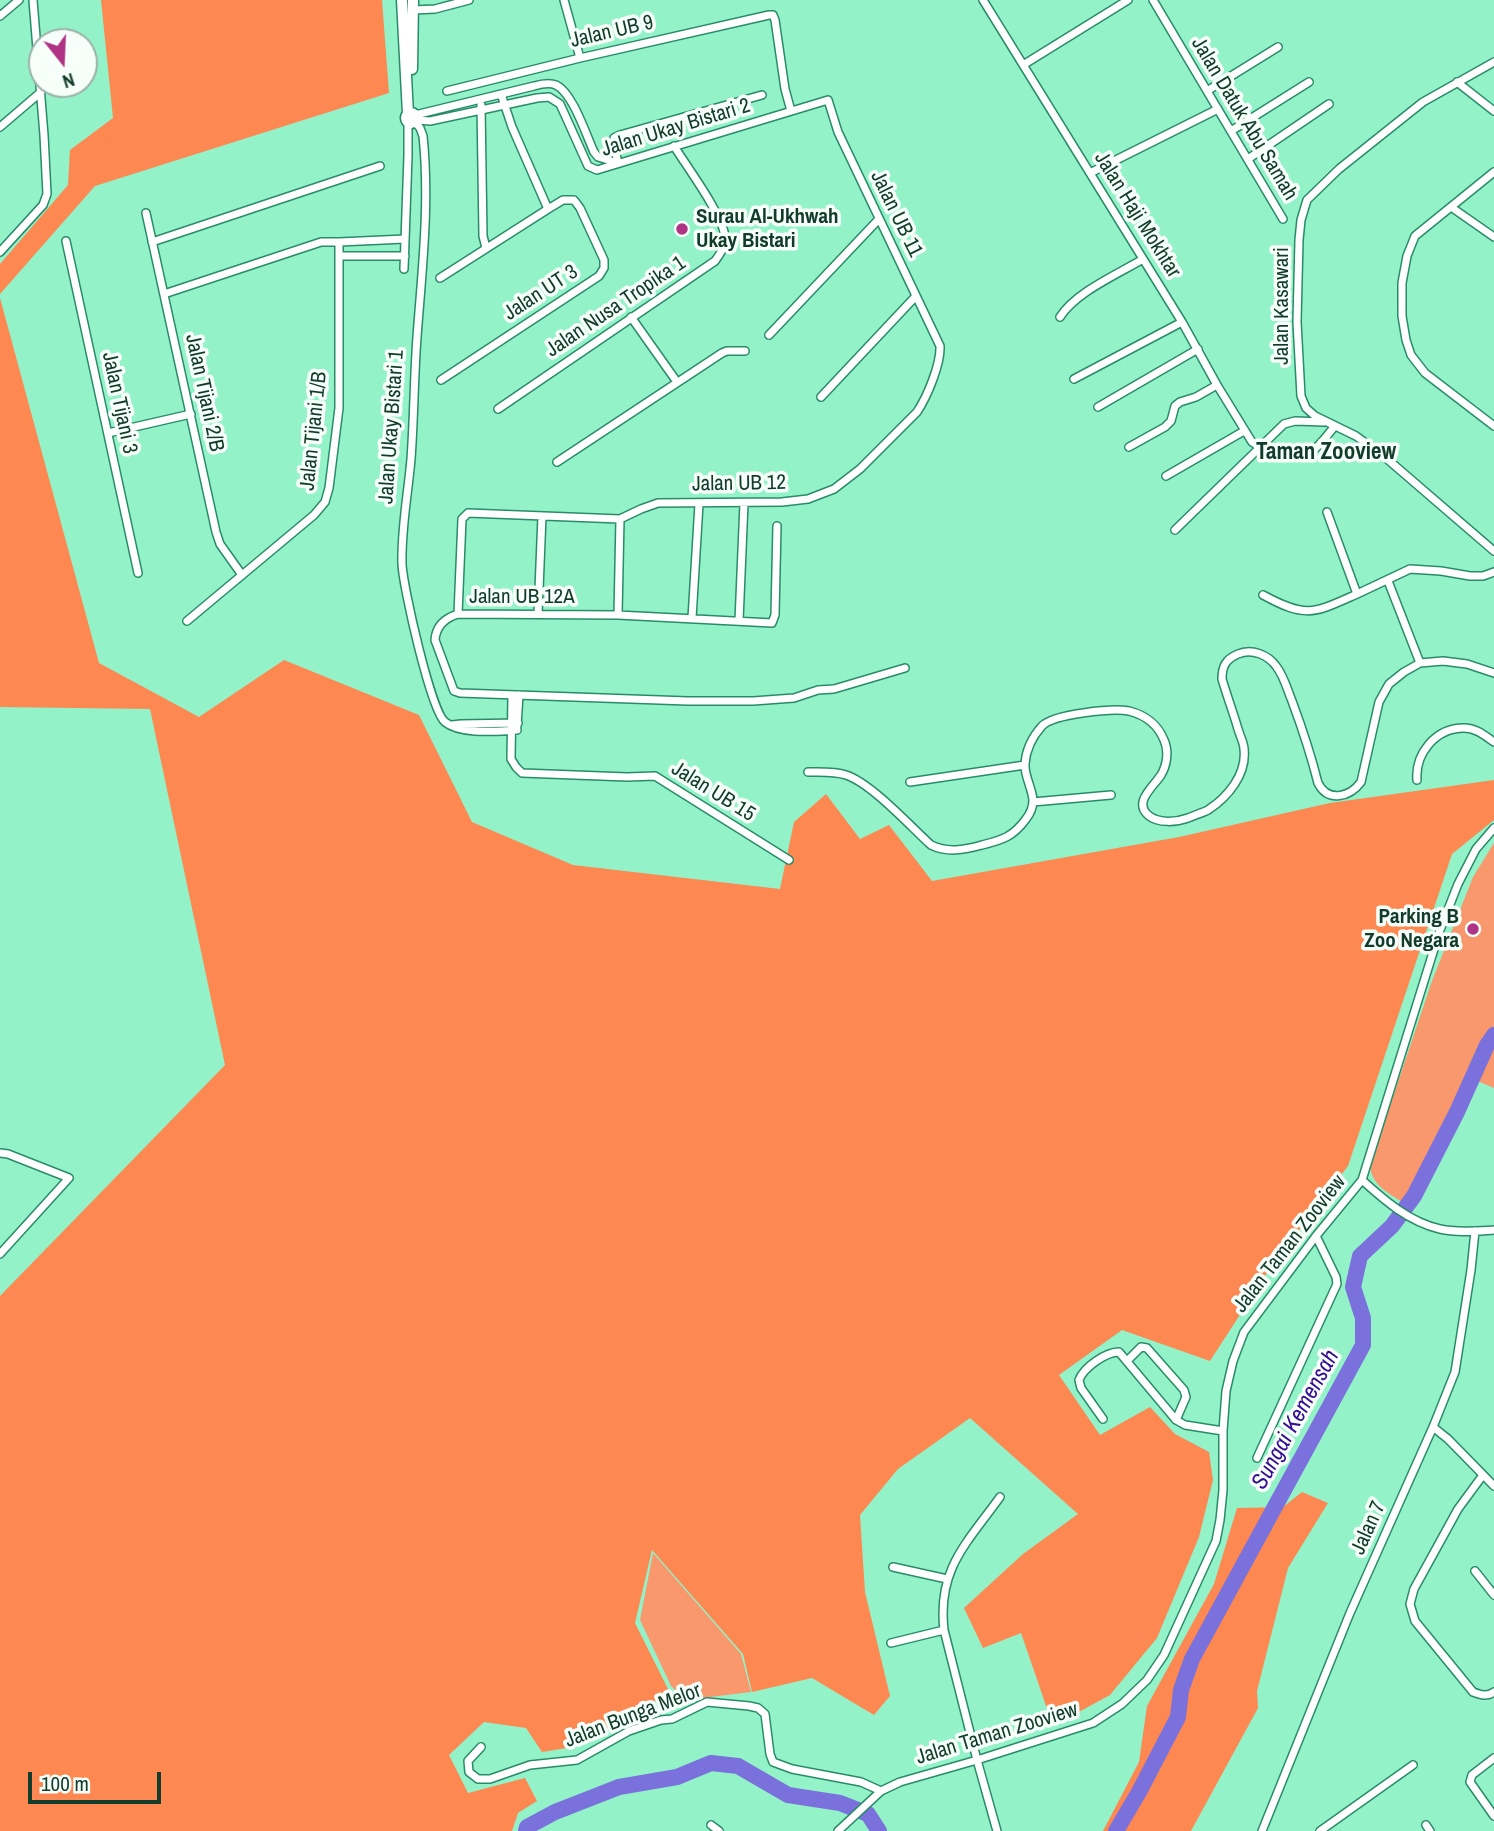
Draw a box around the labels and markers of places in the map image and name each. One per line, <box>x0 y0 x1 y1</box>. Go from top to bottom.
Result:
place label: Surau Al-Ukhwah Ukay Bistari <box>696 204 839 254</box>
marker: Surau Al-Ukhwah Ukay Bistari <box>674 221 690 237</box>
place label: Parking B Zoo Negara <box>1364 904 1459 954</box>
marker: Parking B Zoo Negara <box>1465 921 1481 937</box>

